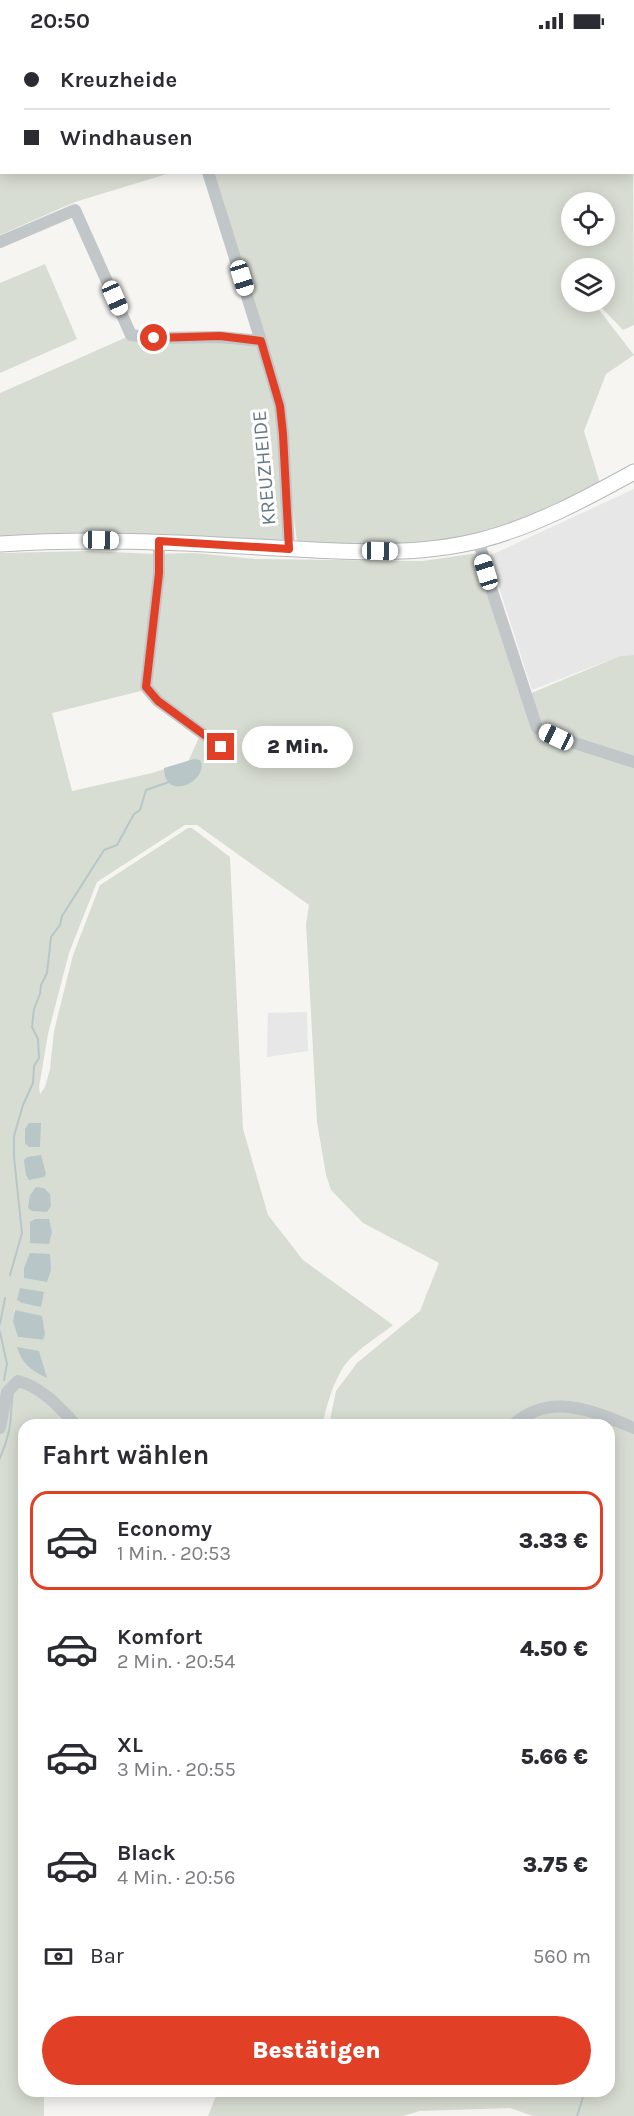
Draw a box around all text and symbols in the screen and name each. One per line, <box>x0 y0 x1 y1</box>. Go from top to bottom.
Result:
text: 20:50 <box>30 8 90 34</box>
text: Kreuzheide <box>60 67 177 93</box>
text: Windhausen <box>60 125 193 151</box>
map controls <box>561 192 615 312</box>
button: locate <box>561 192 615 246</box>
car <box>228 258 256 298</box>
button: layers <box>561 258 615 312</box>
car <box>99 278 131 318</box>
route start <box>140 324 167 351</box>
street label: KREUZHEIDE <box>248 410 280 526</box>
car <box>83 531 119 549</box>
car <box>362 542 398 560</box>
car <box>472 552 500 592</box>
car <box>536 721 576 753</box>
callout: 2 Min. <box>242 726 353 768</box>
route end <box>207 733 234 760</box>
text: 2 Min. <box>267 735 328 758</box>
text: Fahrt wählen <box>42 1439 209 1471</box>
icon: car <box>45 1514 99 1568</box>
text: Economy <box>117 1516 212 1542</box>
text: 3.33 € <box>519 1528 588 1554</box>
text: 1 Min. · 20:53 <box>117 1542 231 1565</box>
icon: car <box>45 1622 99 1676</box>
text: Komfort <box>117 1624 203 1650</box>
text: 4.50 € <box>520 1636 588 1662</box>
text: 2 Min. · 20:54 <box>117 1650 235 1673</box>
icon: car <box>45 1730 99 1784</box>
text: XL <box>117 1732 143 1758</box>
text: 5.66 € <box>521 1744 588 1770</box>
text: 3 Min. · 20:55 <box>117 1758 236 1781</box>
icon: car <box>45 1838 99 1892</box>
text: Black <box>117 1840 176 1866</box>
text: 3.75 € <box>523 1852 588 1878</box>
text: 4 Min. · 20:56 <box>117 1866 235 1889</box>
icon: cash <box>42 1940 75 1973</box>
text: Bar <box>90 1943 124 1969</box>
text: 560 m <box>533 1945 591 1968</box>
button: Bestätigen <box>42 2016 591 2085</box>

